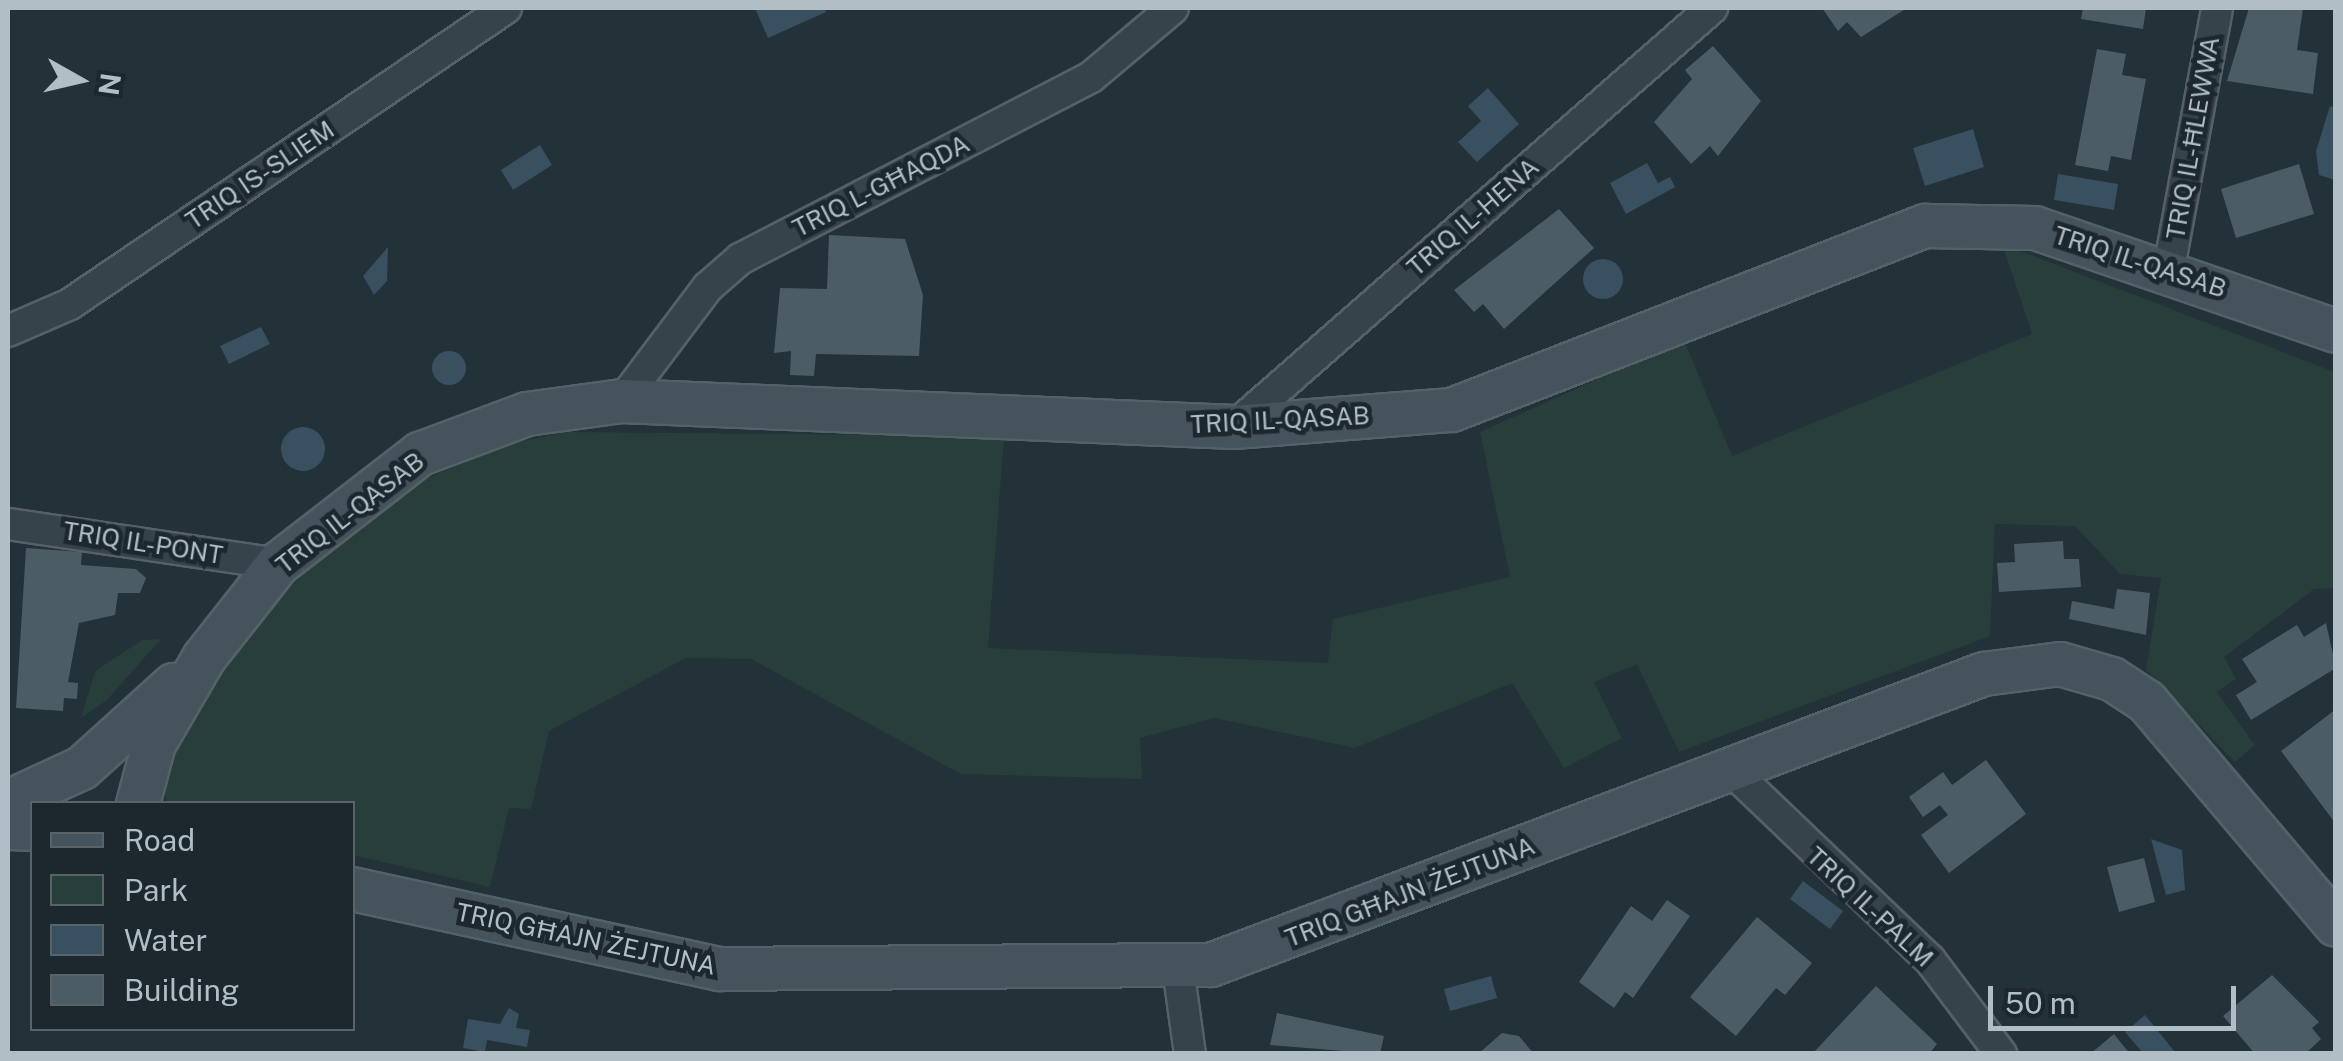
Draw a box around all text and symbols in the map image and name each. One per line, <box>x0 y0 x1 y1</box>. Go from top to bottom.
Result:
north arrow <box>30 30 130 130</box>
street label: TRIQ IL-ĦLEWWA <box>2160 34 2226 242</box>
text: N <box>92 71 128 97</box>
street label: TRIQ IS-SLIEM <box>180 114 340 236</box>
street label: TRIQ L-GĦAQDA <box>788 129 974 243</box>
street label: TRIQ IL-HENA <box>1401 152 1545 282</box>
street label: TRIQ IL-QASAB <box>2050 220 2230 304</box>
street label: TRIQ IL-QASAB <box>1190 400 1370 440</box>
street label: TRIQ IL-QASAB <box>270 446 430 580</box>
street label: TRIQ IL-PONT <box>61 516 225 570</box>
legend <box>30 801 355 1031</box>
text: Road <box>124 822 195 858</box>
street label: TRIQ GĦAJN ŻEJTUNA <box>1281 831 1539 953</box>
street label: TRIQ IL-PALM <box>1801 841 1939 973</box>
text: Park <box>124 872 188 908</box>
street label: TRIQ GĦAJN ŻEJTUNA <box>453 897 719 981</box>
text: Water <box>124 922 207 958</box>
scale bar <box>1993 966 2240 1028</box>
text: Building <box>124 972 239 1008</box>
text: 50 m <box>2005 985 2076 1021</box>

